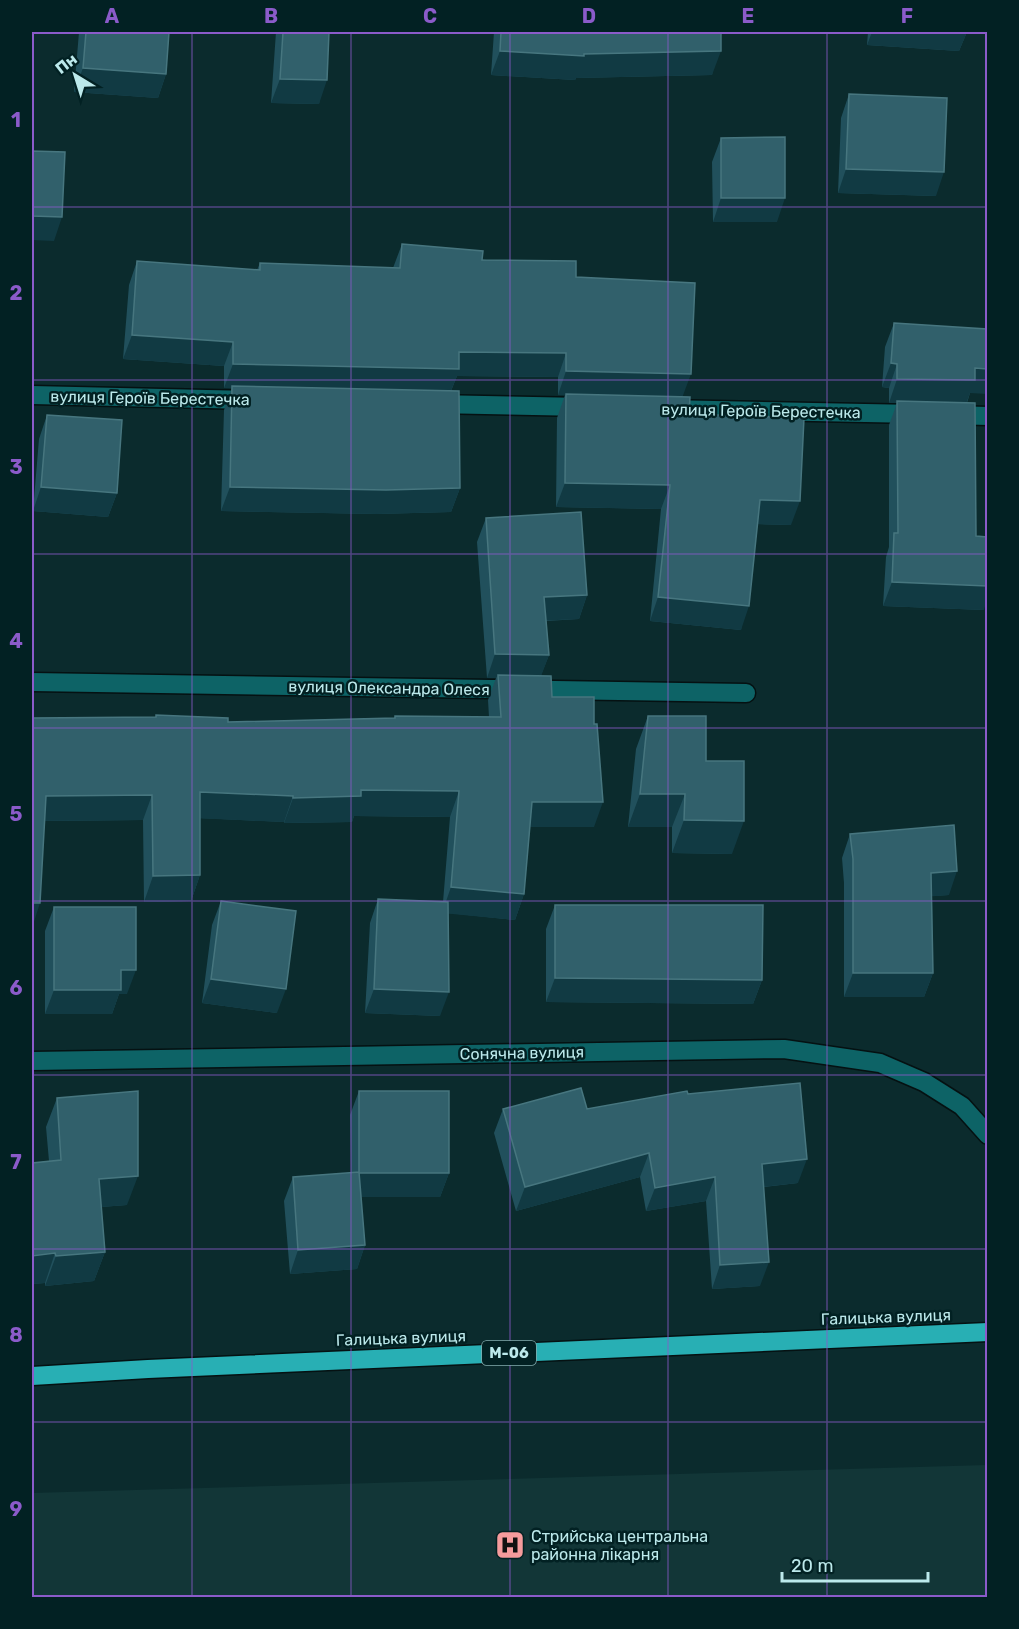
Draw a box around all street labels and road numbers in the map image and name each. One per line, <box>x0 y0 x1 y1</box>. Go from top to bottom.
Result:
street label: вулиця Героїв Берестечка <box>50 387 250 409</box>
street label: вулиця Героїв Берестечка <box>661 400 861 422</box>
street label: вулиця Олександра Олеся <box>288 677 490 699</box>
street label: Сонячна вулиця <box>460 1042 584 1064</box>
street label: Галицька вулиця <box>821 1305 951 1329</box>
street label: Галицька вулиця <box>336 1326 466 1350</box>
road number: М-06 <box>482 1341 536 1365</box>

